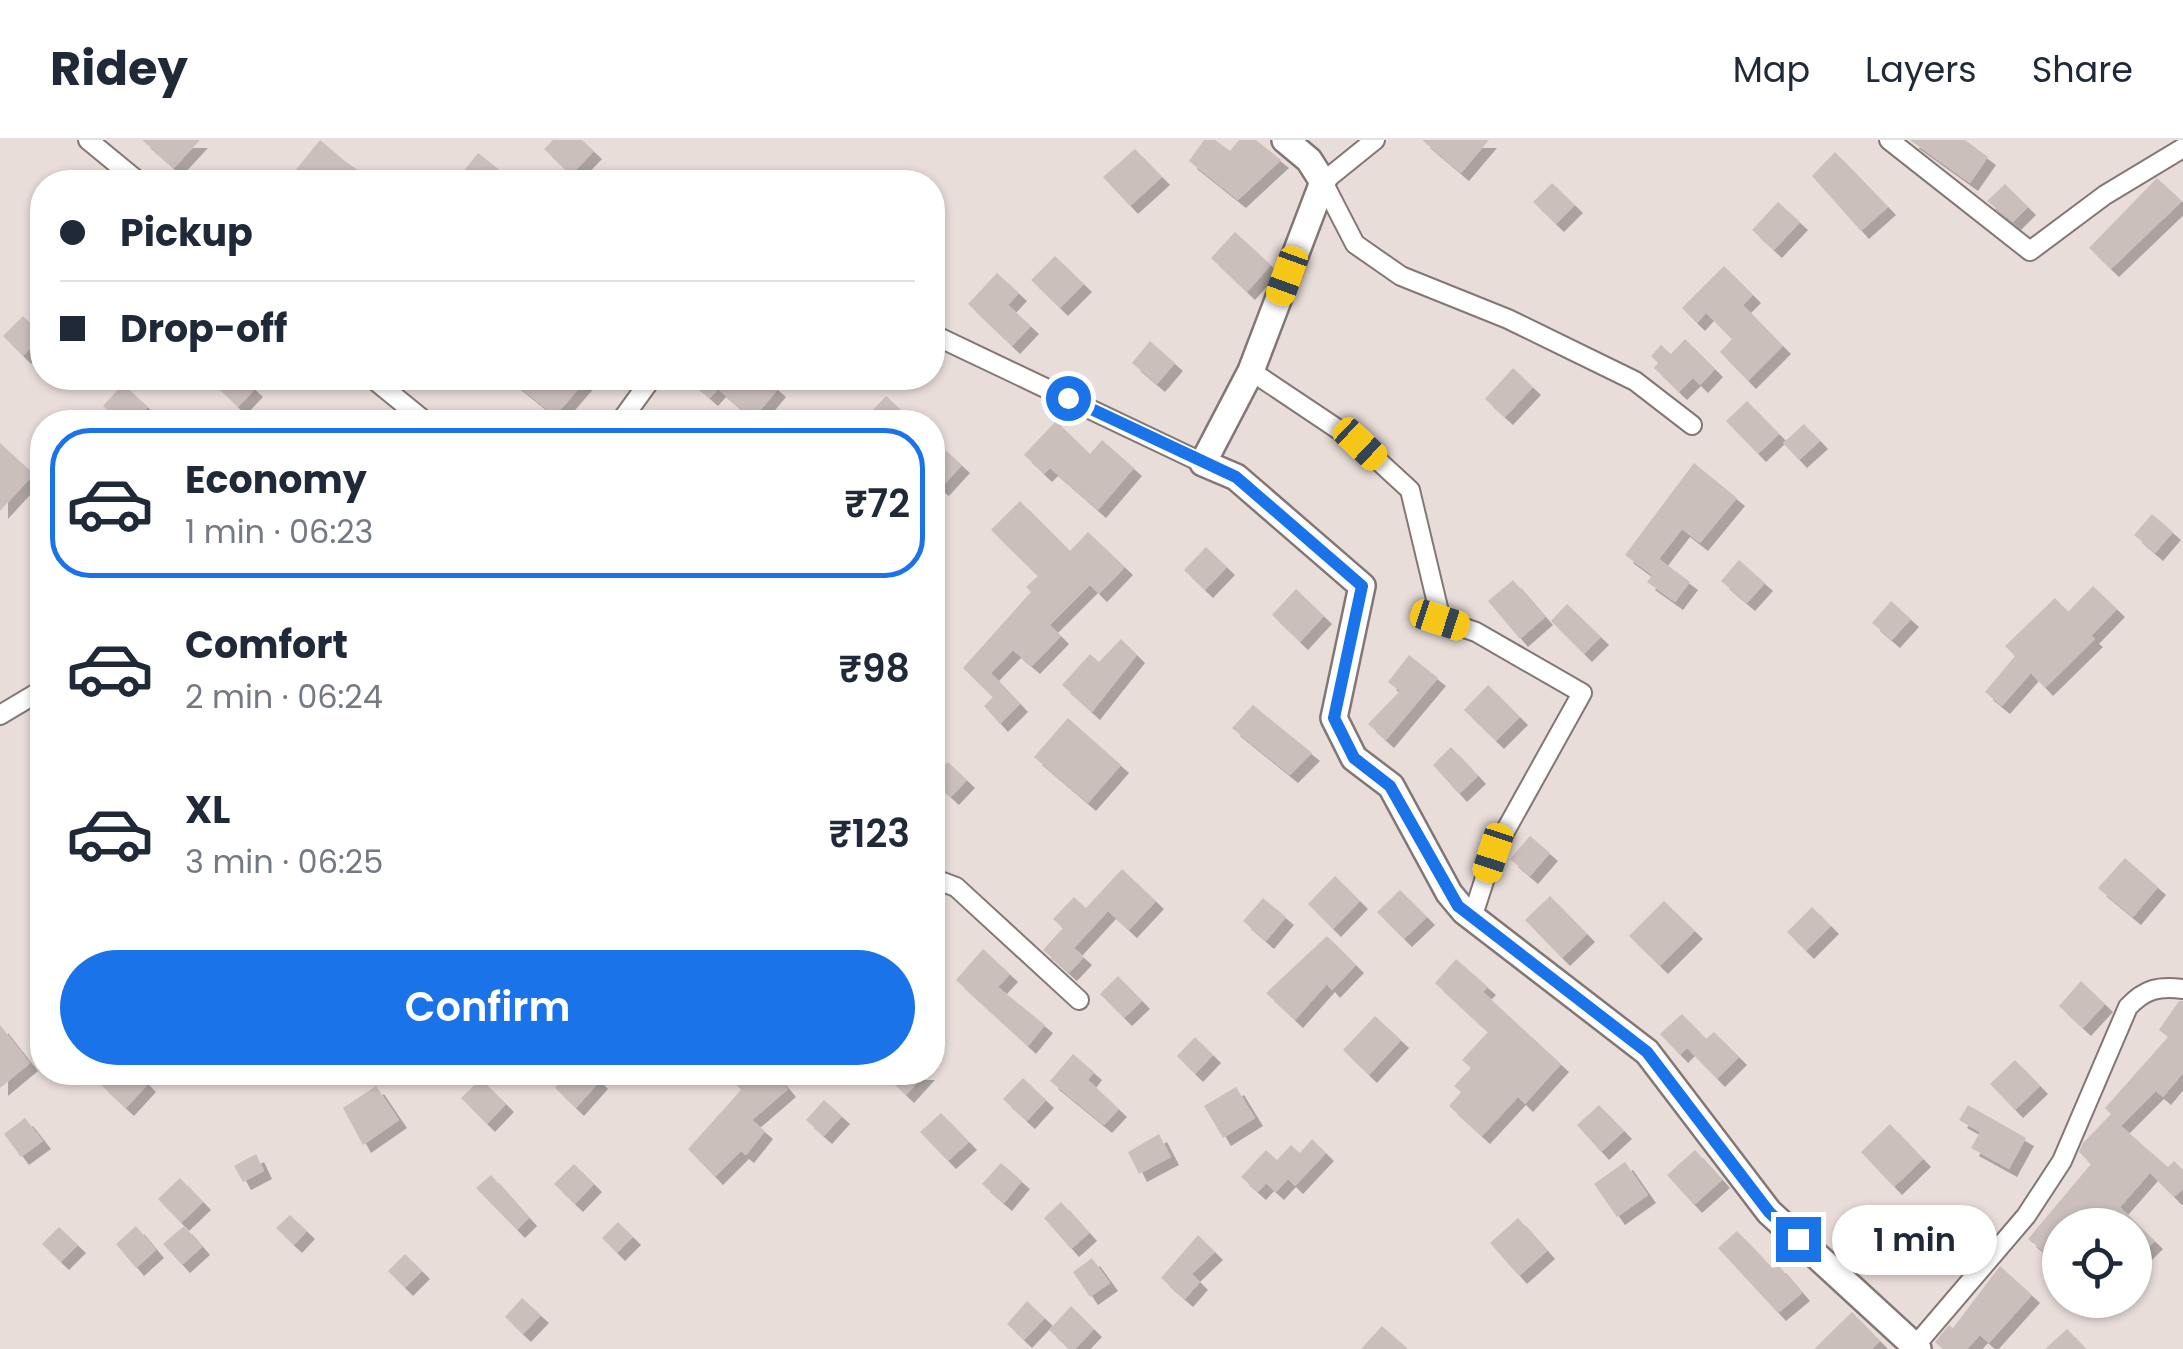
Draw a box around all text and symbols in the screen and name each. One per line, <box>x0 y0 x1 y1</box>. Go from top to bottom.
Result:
text: Ridey <box>50 35 188 102</box>
text: Map <box>1733 45 1810 94</box>
text: Layers <box>1865 45 1977 94</box>
text: Share <box>2032 45 2133 94</box>
text: Pickup <box>120 206 253 259</box>
car <box>1263 243 1311 309</box>
text: Drop-off <box>120 302 288 355</box>
route start <box>1046 376 1091 421</box>
car <box>1328 413 1392 475</box>
text: Economy <box>185 453 367 506</box>
icon: car <box>65 458 155 548</box>
text: ₹72 <box>844 477 910 530</box>
text: 1 min · 06:23 <box>185 509 373 554</box>
car <box>1407 596 1473 644</box>
text: Comfort <box>185 618 348 671</box>
icon: car <box>65 623 155 713</box>
text: ₹98 <box>839 642 910 695</box>
text: 2 min · 06:24 <box>185 674 383 719</box>
text: XL <box>185 783 230 836</box>
icon: car <box>65 788 155 878</box>
text: ₹123 <box>828 807 910 860</box>
car <box>1469 820 1517 886</box>
text: 3 min · 06:25 <box>185 839 383 884</box>
button: Confirm <box>60 950 915 1065</box>
callout: 1 min <box>1833 1204 1998 1274</box>
map controls <box>2042 1208 2152 1318</box>
button: locate <box>2042 1208 2152 1318</box>
route end <box>1776 1217 1821 1262</box>
text: 1 min <box>1873 1217 1956 1262</box>

